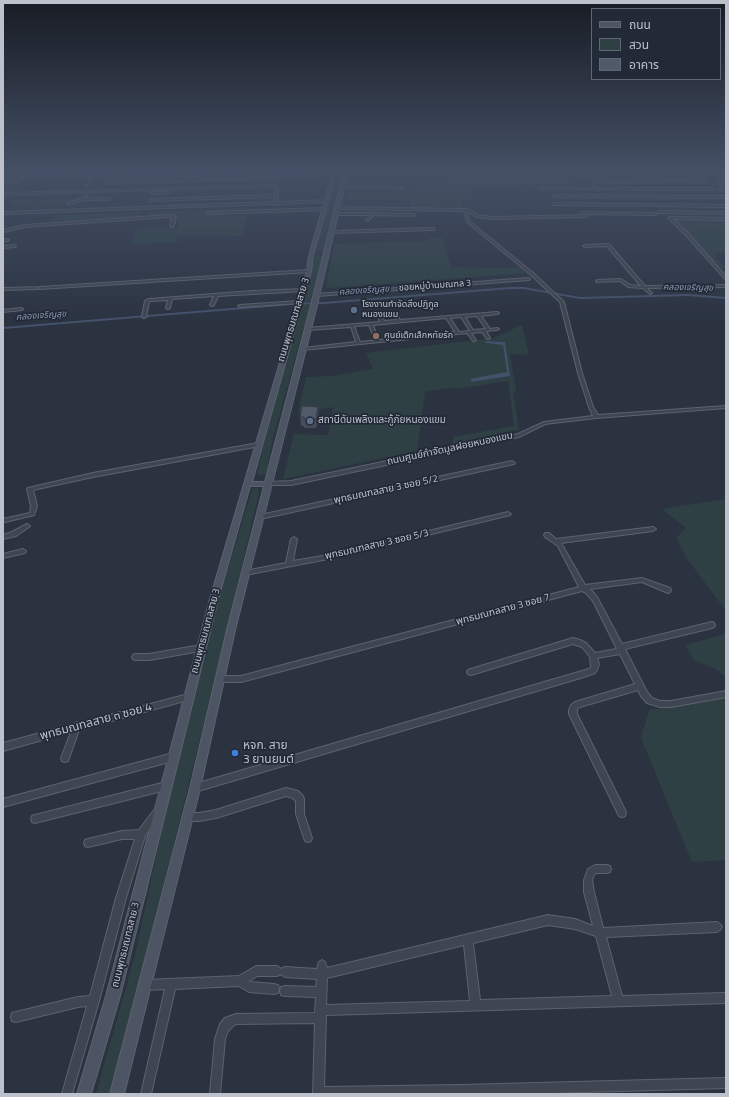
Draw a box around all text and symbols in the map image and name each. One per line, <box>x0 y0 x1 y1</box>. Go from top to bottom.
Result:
legend <box>591 8 721 80</box>
text: ถนน <box>629 15 651 34</box>
text: สวน <box>629 35 649 54</box>
text: อาคาร <box>629 55 659 74</box>
street label: ถนนพุทธมณฑลสาย 3 <box>275 276 313 364</box>
street label: ซอยหมู่บ้านมณฑล 3 <box>398 278 472 294</box>
water label: คลองเจริญสุข <box>663 282 713 294</box>
water label: คลองเจริญสุข <box>338 284 390 298</box>
place label: โรงงานกำจัดสิ่งปฏิกูล หนองแขม <box>362 300 439 321</box>
marker: โรงงานกำจัดสิ่งปฏิกูล หนองแขม <box>349 305 359 315</box>
water label: คลองเจริญสุข <box>15 309 67 323</box>
marker: ศูนย์เด็กเล็กหทัยรัก <box>371 331 381 341</box>
place label: ศูนย์เด็กเล็กหทัยรัก <box>384 331 453 341</box>
place label: สถานีดับเพลิงและกู้ภัยหนองแขม <box>318 415 446 427</box>
marker: สถานีดับเพลิงและกู้ภัยหนองแขม <box>305 416 315 426</box>
street label: ถนนศูนย์กำจัดมูลฝอยหนองแขม <box>386 430 514 468</box>
street label: พุทธมณฑลสาย 3 ซอย 5/2 <box>333 473 439 507</box>
street label: พุทธมณฑลสาย 3 ซอย 5/3 <box>324 527 430 563</box>
street label: ถนนพุทธมณฑลสาย 3 <box>189 587 223 675</box>
street label: พุทธมณฑลสาย 3 ซอย 7 <box>455 592 551 628</box>
street label: พุทธมณทลสาย ๓ ซอย 4 <box>38 700 154 744</box>
place label: หจก. สาย 3 ยานยนต์ <box>243 739 294 767</box>
marker: หจก. สาย 3 ยานยนต์ <box>230 748 240 758</box>
street label: ถนนพุทธมณฑลสาย 3 <box>110 901 142 989</box>

